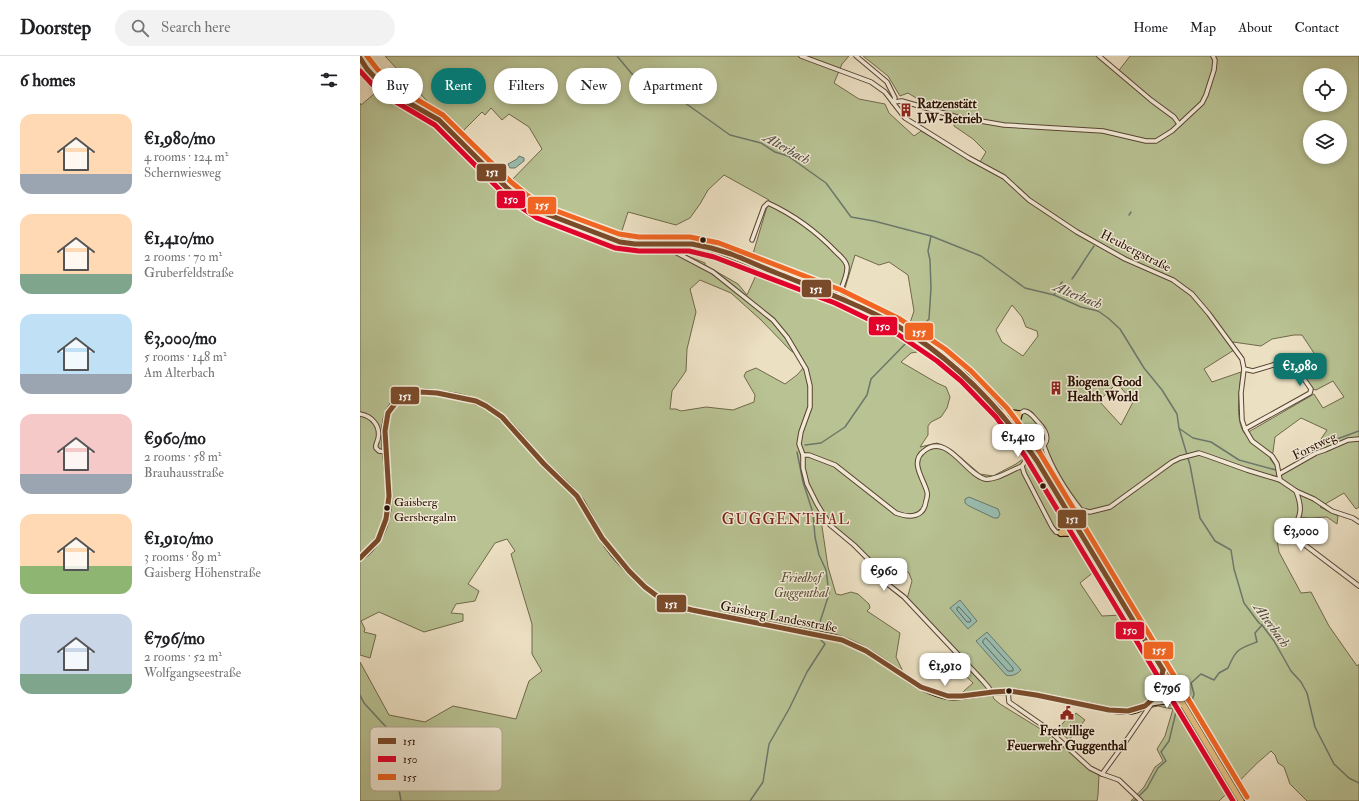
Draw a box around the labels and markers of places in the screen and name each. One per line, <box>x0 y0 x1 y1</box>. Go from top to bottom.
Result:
place label: Ratzenstätt LW-Betrieb <box>917 96 983 127</box>
building icon: Ratzenstätt LW-Betrieb <box>898 102 914 118</box>
unlabelled marker <box>698 235 708 245</box>
pin: €1,980 <box>1267 353 1333 387</box>
place label: Biogena Good Health World <box>1067 374 1142 405</box>
building icon: Biogena Good Health World <box>1048 380 1064 396</box>
pin: €1,410 <box>985 424 1051 458</box>
unlabelled marker <box>1038 481 1048 491</box>
place label: Gaisberg Gersbergalm <box>394 495 457 525</box>
marker: Gaisberg Gersbergalm <box>382 503 392 513</box>
pin: €3,000 <box>1268 518 1334 552</box>
pin: €960 <box>860 558 908 592</box>
pin: €1,910 <box>912 653 978 687</box>
pin: €796 <box>1143 675 1191 709</box>
unlabelled marker <box>1004 686 1014 696</box>
public building icon: Freiwillige Feuerwehr Guggenthal <box>1059 705 1075 721</box>
place label: Freiwillige Feuerwehr Guggenthal <box>1007 723 1128 755</box>

